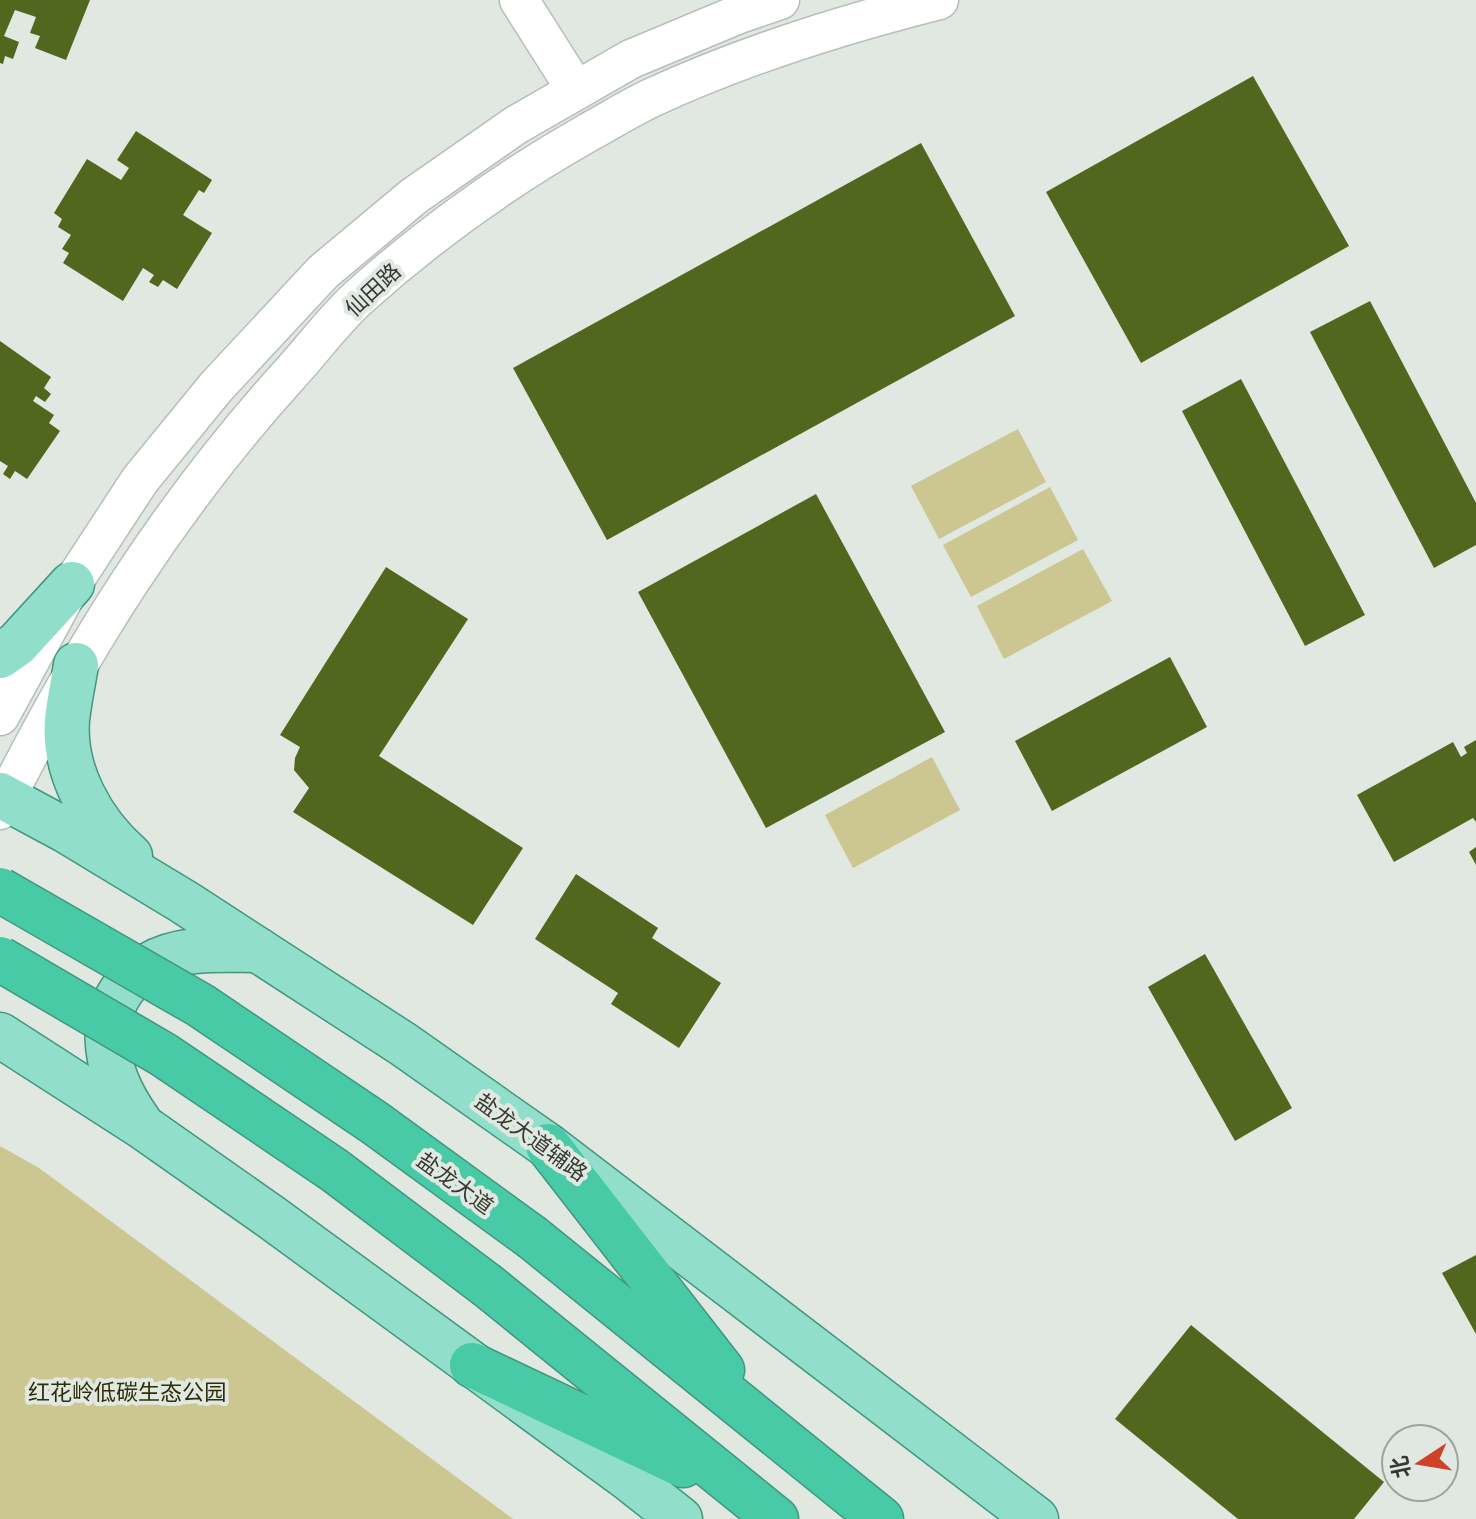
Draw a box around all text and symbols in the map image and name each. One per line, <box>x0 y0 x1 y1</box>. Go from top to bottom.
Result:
street label: 仙田路 <box>338 256 406 322</box>
street label: 盐龙大道辅路 <box>470 1085 594 1187</box>
street label: 盐龙大道 <box>412 1144 500 1220</box>
park label: 红花岭低碳生态公园 <box>28 1376 226 1406</box>
north arrow <box>1380 1423 1460 1503</box>
text: 北 <box>1382 1453 1416 1481</box>

